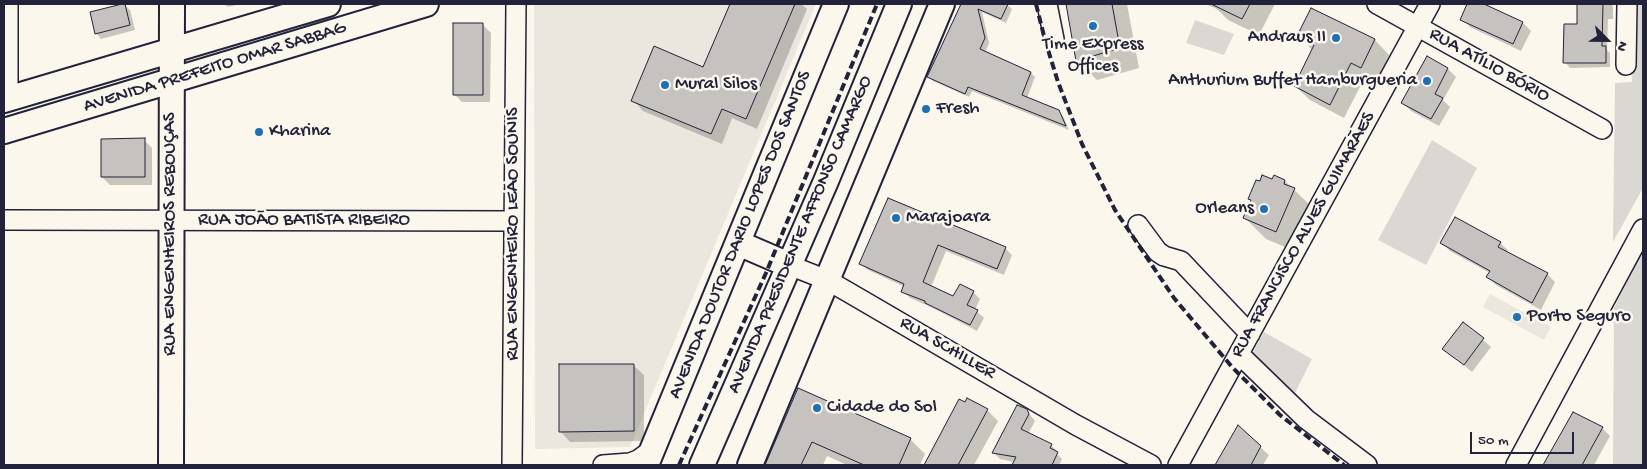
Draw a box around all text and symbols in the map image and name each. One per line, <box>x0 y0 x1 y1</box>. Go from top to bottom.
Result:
north arrow <box>1582 15 1632 65</box>
street label: AVENIDA PREFEITO OMAR SABBAG <box>81 17 349 119</box>
marker: Time Express Offices <box>1087 20 1099 32</box>
street label: RUA ATÍLIO BÓRIO <box>1425 23 1553 109</box>
place label: Andraus II <box>1248 27 1326 49</box>
marker: Andraus II <box>1330 32 1342 44</box>
place label: Time Express Offices <box>1043 34 1143 78</box>
text: N <box>1612 39 1631 54</box>
street label: AVENIDA DOUTOR DARIO LOPES DOS SANTOS <box>665 68 817 402</box>
place label: Anthurium Buffet Hamburgueria <box>1168 70 1417 92</box>
street label: AVENIDA PRESIDENTE AFFONSO CAMARGO <box>723 73 879 397</box>
place label: Mural Silos <box>675 74 757 96</box>
marker: Anthurium Buffet Hamburgueria <box>1421 75 1433 87</box>
marker: Mural Silos <box>659 79 671 91</box>
place label: Fresh <box>936 98 979 120</box>
marker: Fresh <box>920 103 932 115</box>
street label: RUA ENGENHEIRO LEÃO SOUNIS <box>503 107 525 361</box>
street label: RUA FRANCISCO ALVES GUIMARÃES <box>1227 108 1381 362</box>
street label: RUA ENGENHEIROS REBOUÇAS <box>160 112 182 356</box>
place label: Kharina <box>269 121 331 143</box>
marker: Kharina <box>253 126 265 138</box>
place label: Orleans <box>1195 198 1254 220</box>
marker: Orleans <box>1258 203 1270 215</box>
place label: Marajoara <box>906 207 990 229</box>
street label: RUA JOÃO BATISTA RIBEIRO <box>198 210 410 232</box>
marker: Marajoara <box>890 212 902 224</box>
place label: Porto Seguro <box>1527 306 1631 328</box>
marker: Porto Seguro <box>1511 311 1523 323</box>
street label: RUA SCHILLER <box>895 312 999 386</box>
place label: Cidade do Sol <box>827 397 937 419</box>
marker: Cidade do Sol <box>811 402 823 414</box>
scale bar <box>1472 422 1576 454</box>
text: 50 m <box>1478 432 1509 450</box>

